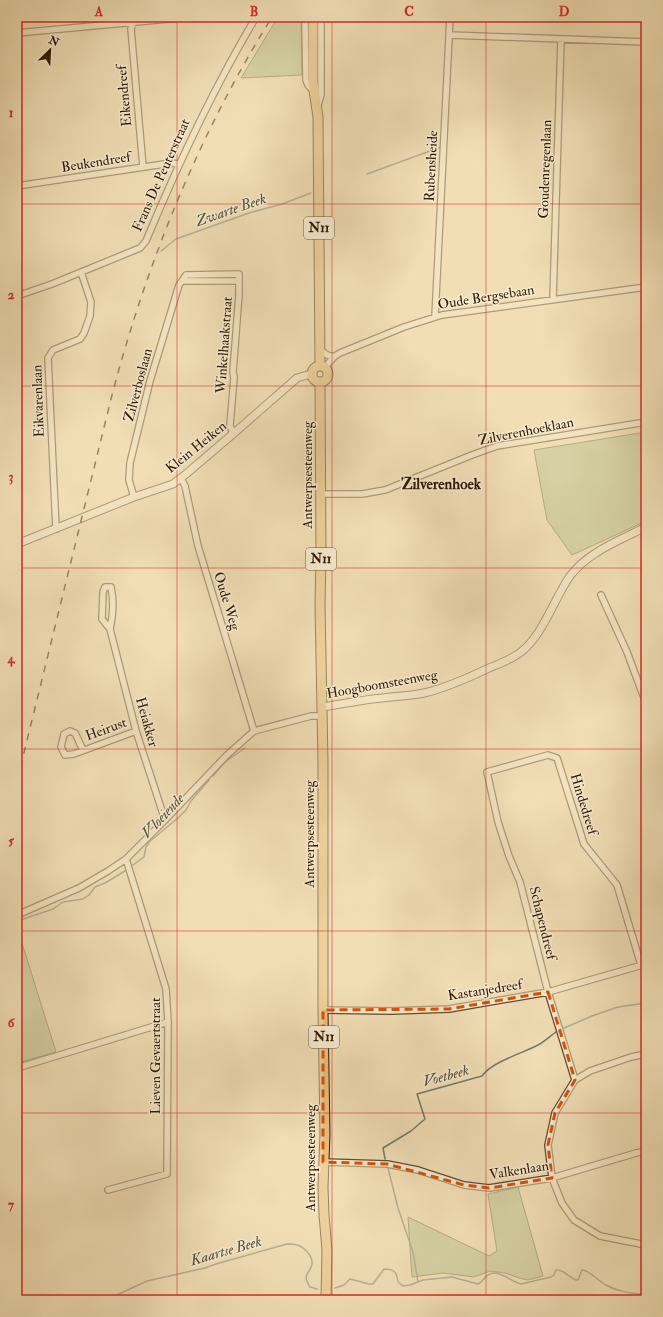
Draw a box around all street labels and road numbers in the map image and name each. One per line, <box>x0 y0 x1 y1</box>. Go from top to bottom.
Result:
street label: Eikendreef <box>113 62 135 127</box>
street label: Frans De Peuterstraat <box>128 116 194 234</box>
street label: Goudenregenlaan <box>535 119 555 219</box>
street label: Rubensheide <box>421 130 441 202</box>
street label: Beukendreef <box>60 148 134 176</box>
road number: N11 <box>304 217 334 239</box>
street label: Oude Bergsebaan <box>436 281 536 313</box>
street label: Winkelhaakstraat <box>212 295 236 395</box>
street label: Zilverboslaan <box>120 346 156 424</box>
street label: Eikvarenlaan <box>28 364 48 438</box>
street label: Zilverenhoeklaan <box>477 413 575 449</box>
street label: Klein Heiken <box>162 417 230 477</box>
street label: Antwerpsesteenweg <box>299 420 317 530</box>
road number: N11 <box>306 548 336 570</box>
street label: Oude Weg <box>210 570 244 633</box>
street label: Hoogboomsteenweg <box>325 666 440 702</box>
street label: Heiakker <box>132 695 162 750</box>
street label: Heirust <box>83 714 129 744</box>
street label: Hindedreef <box>567 771 602 839</box>
street label: Antwerpsesteenweg <box>301 779 319 889</box>
street label: Schapendreef <box>525 885 561 964</box>
street label: Kastanjedreef <box>447 975 526 1004</box>
street label: Lieven Gevaertstraat <box>147 997 164 1115</box>
road number: N11 <box>309 1026 339 1048</box>
street label: Antwerpsesteenweg <box>302 1103 320 1213</box>
street label: Valkenlaan <box>488 1157 550 1183</box>

